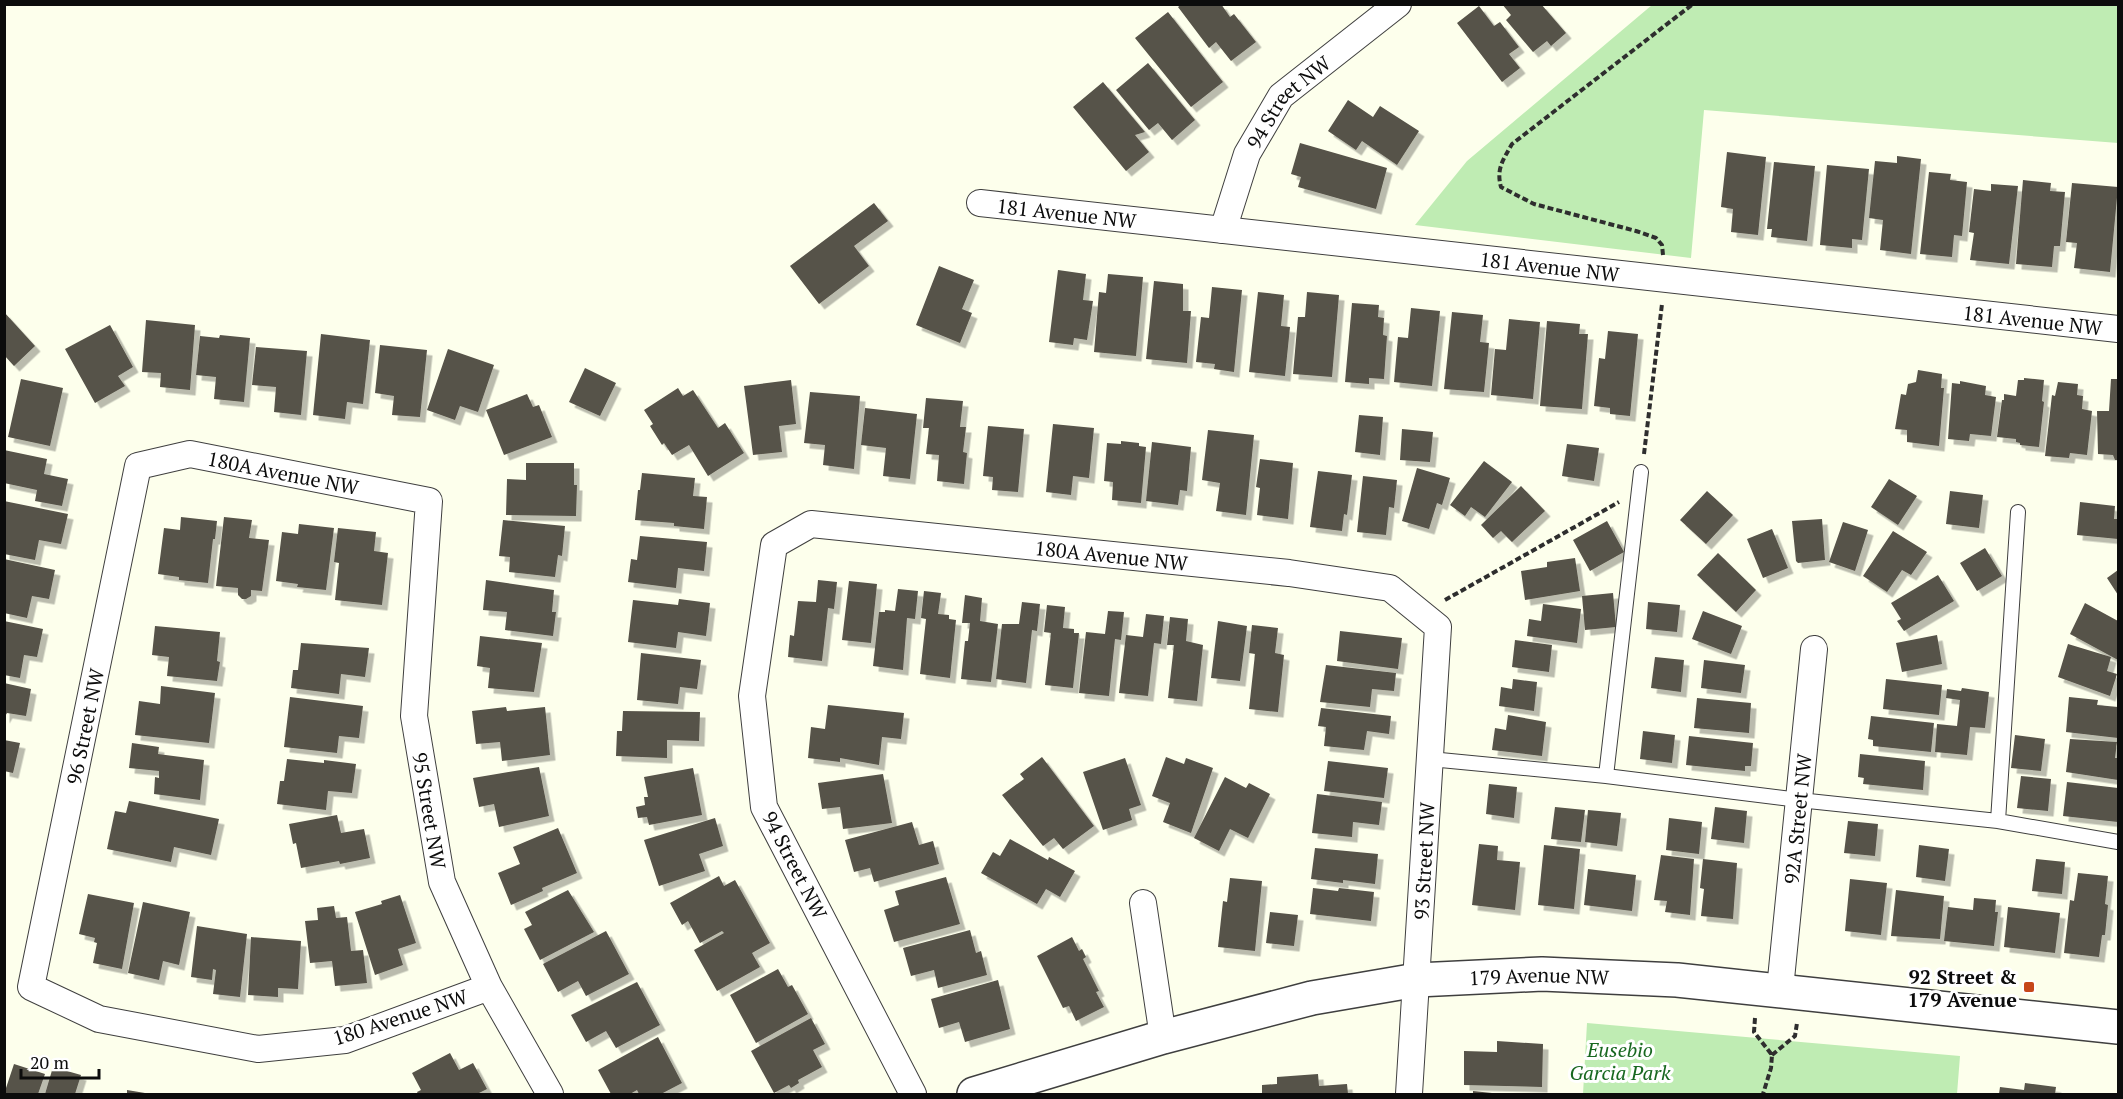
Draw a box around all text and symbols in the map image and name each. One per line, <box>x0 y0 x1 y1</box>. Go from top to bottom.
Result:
street label: 94 Street NW <box>1240 49 1336 154</box>
street label: 181 Avenue NW <box>995 191 1138 234</box>
street label: 181 Avenue NW <box>1478 245 1621 287</box>
street label: 181 Avenue NW <box>1961 298 2104 341</box>
street label: 180A Avenue NW <box>205 444 361 500</box>
street label: 180A Avenue NW <box>1034 534 1189 576</box>
street label: 96 Street NW <box>59 666 110 787</box>
street label: 95 Street NW <box>407 750 453 871</box>
street label: 92A Street NW <box>1777 752 1817 885</box>
street label: 93 Street NW <box>1407 801 1441 920</box>
street label: 94 Street NW <box>756 806 834 924</box>
street label: 179 Avenue NW <box>1468 960 1610 991</box>
place label: 92 Street & 179 Avenue <box>1908 963 2017 1013</box>
marker: 92 Street & 179 Avenue <box>2022 980 2036 994</box>
street label: 180 Avenue NW <box>329 982 471 1051</box>
park label: Eusebio Garcia Park <box>1569 1036 1671 1086</box>
scale bar <box>21 1042 99 1080</box>
text: 20 m <box>30 1050 70 1074</box>

